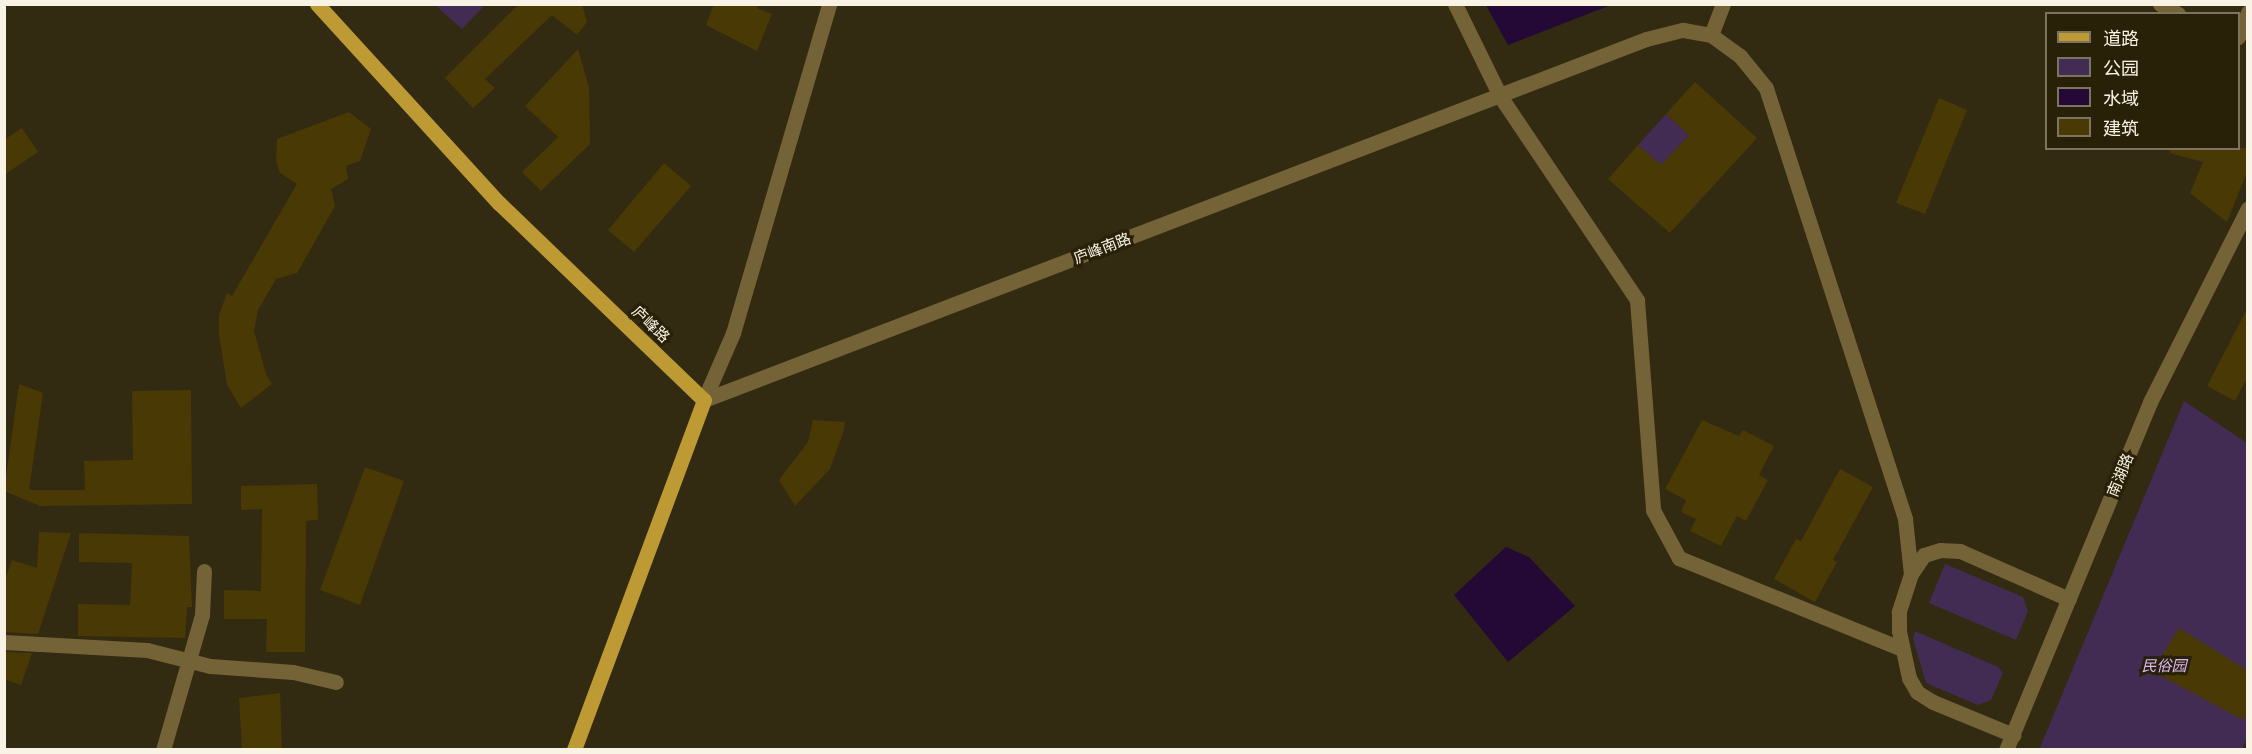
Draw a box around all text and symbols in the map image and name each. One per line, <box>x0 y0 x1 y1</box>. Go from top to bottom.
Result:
legend <box>2045 12 2240 150</box>
text: 道路 <box>2103 26 2139 50</box>
text: 公园 <box>2103 56 2139 80</box>
text: 水域 <box>2103 86 2139 110</box>
text: 建筑 <box>2103 116 2139 140</box>
street label: 庐峰南路 <box>1071 229 1133 267</box>
street label: 庐峰路 <box>629 302 673 346</box>
street label: 南湖路 <box>2103 451 2137 499</box>
park label: 民俗园 <box>2142 657 2186 675</box>

